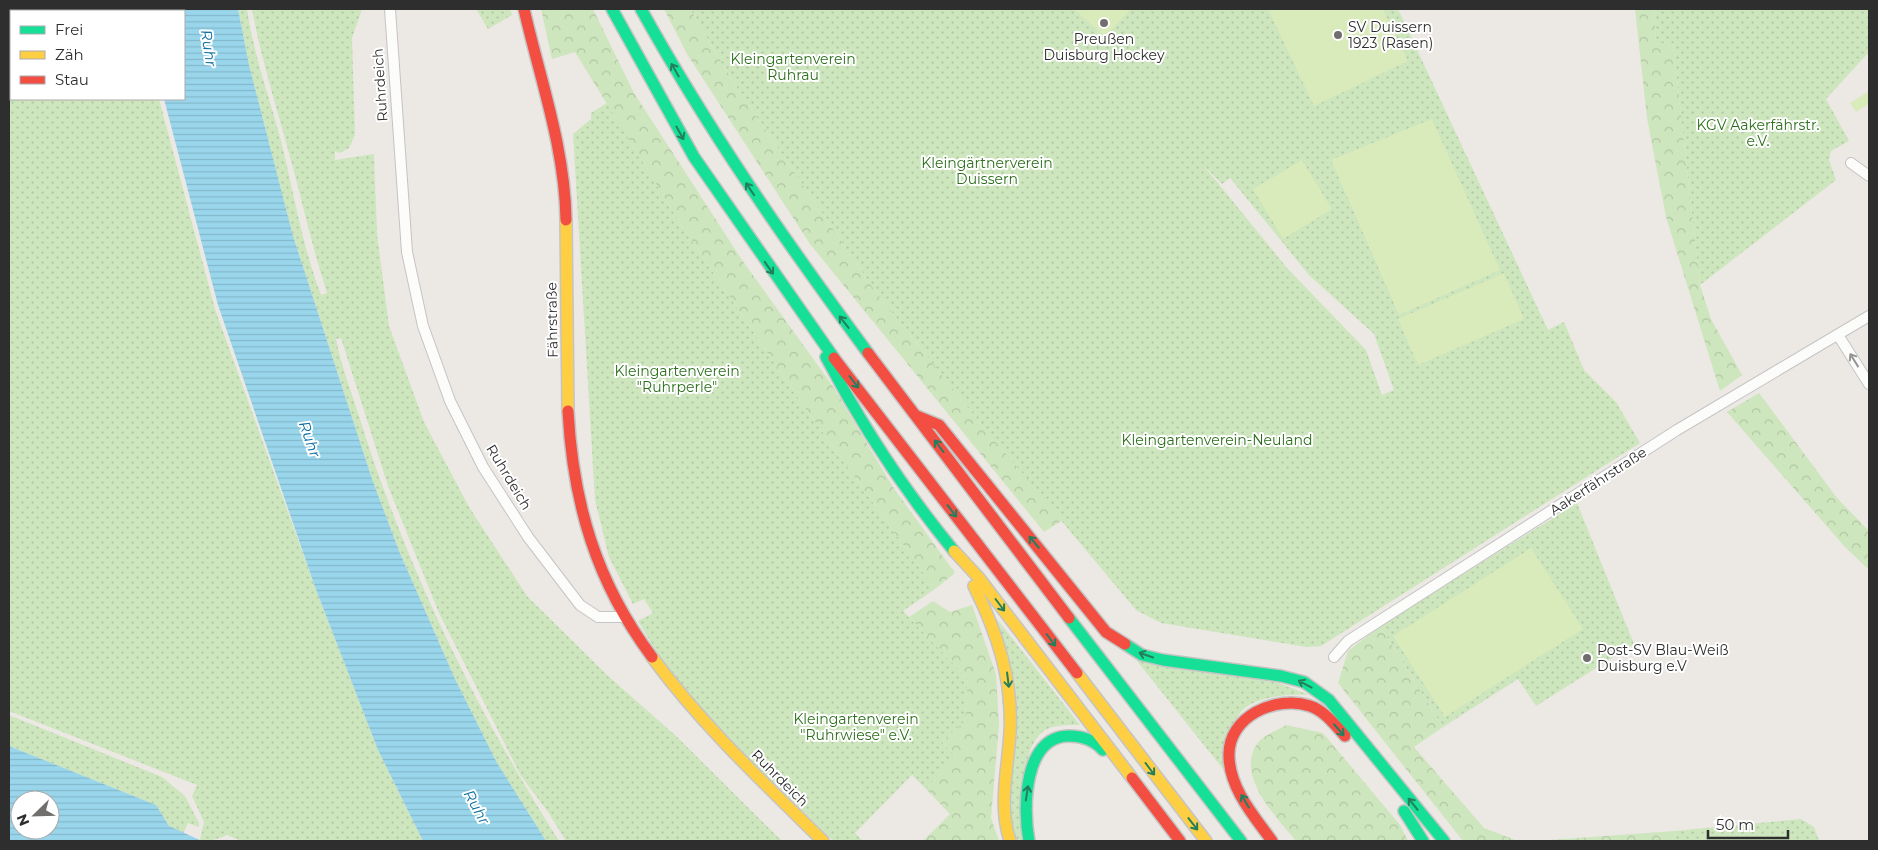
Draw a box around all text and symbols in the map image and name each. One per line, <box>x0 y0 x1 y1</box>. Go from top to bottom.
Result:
legend <box>10 10 185 100</box>
marker: Preußen Duisburg Hockey <box>1098 17 1110 29</box>
place label: SV Duissern 1923 (Rasen) <box>1348 18 1433 52</box>
text: Frei <box>55 20 83 39</box>
water label: Ruhr <box>197 28 221 69</box>
marker: SV Duissern 1923 (Rasen) <box>1332 29 1344 41</box>
place label: Preußen Duisburg Hockey <box>1043 30 1165 64</box>
text: Zäh <box>55 45 84 64</box>
street label: Ruhrdeich <box>368 48 392 122</box>
park label: Kleingartenverein Ruhrau <box>730 50 856 84</box>
one-way arrow <box>670 63 680 78</box>
text: Stau <box>55 70 89 89</box>
park label: KGV Aakerfährstr. e.V. <box>1697 116 1820 150</box>
one-way arrow <box>675 125 685 140</box>
park label: Kleingärtnerverein Duissern <box>921 154 1053 188</box>
one-way arrow <box>745 183 755 197</box>
one-way arrow <box>764 261 774 275</box>
street label: Fährstraße <box>542 282 562 358</box>
one-way arrow <box>838 316 849 329</box>
one-way arrow <box>1848 353 1858 367</box>
park label: Kleingartenverein "Ruhrperle" <box>614 362 740 396</box>
one-way arrow <box>849 375 860 388</box>
water label: Ruhr <box>295 418 325 461</box>
park label: Kleingartenverein-Neuland <box>1122 431 1312 449</box>
one-way arrow <box>933 440 944 453</box>
street label: Ruhrdeich <box>482 441 536 513</box>
street label: Aakerfährstraße <box>1546 443 1650 519</box>
one-way arrow <box>947 504 958 517</box>
one-way arrow <box>1028 535 1039 548</box>
one-way arrow <box>994 598 1005 611</box>
one-way arrow <box>1046 633 1057 646</box>
place label: Post-SV Blau-Weiß Duisburg e.V <box>1597 641 1729 675</box>
one-way arrow <box>1139 650 1155 659</box>
marker: Post-SV Blau-Weiß Duisburg e.V <box>1581 652 1593 664</box>
one-way arrow <box>1003 672 1013 688</box>
one-way arrow <box>1298 679 1313 689</box>
park label: Kleingartenverein "Ruhrwiese" e.V. <box>793 710 919 744</box>
one-way arrow <box>1333 723 1345 736</box>
street label: Ruhrdeich <box>748 746 812 810</box>
one-way arrow <box>1145 762 1156 775</box>
water label: Ruhr <box>460 786 495 829</box>
one-way arrow <box>1023 786 1033 802</box>
north arrow <box>10 790 60 840</box>
one-way arrow <box>1239 795 1249 809</box>
one-way arrow <box>1407 798 1418 811</box>
scale bar <box>1708 808 1788 840</box>
text: N <box>13 811 34 829</box>
text: 50 m <box>1716 815 1754 834</box>
one-way arrow <box>1187 817 1198 830</box>

